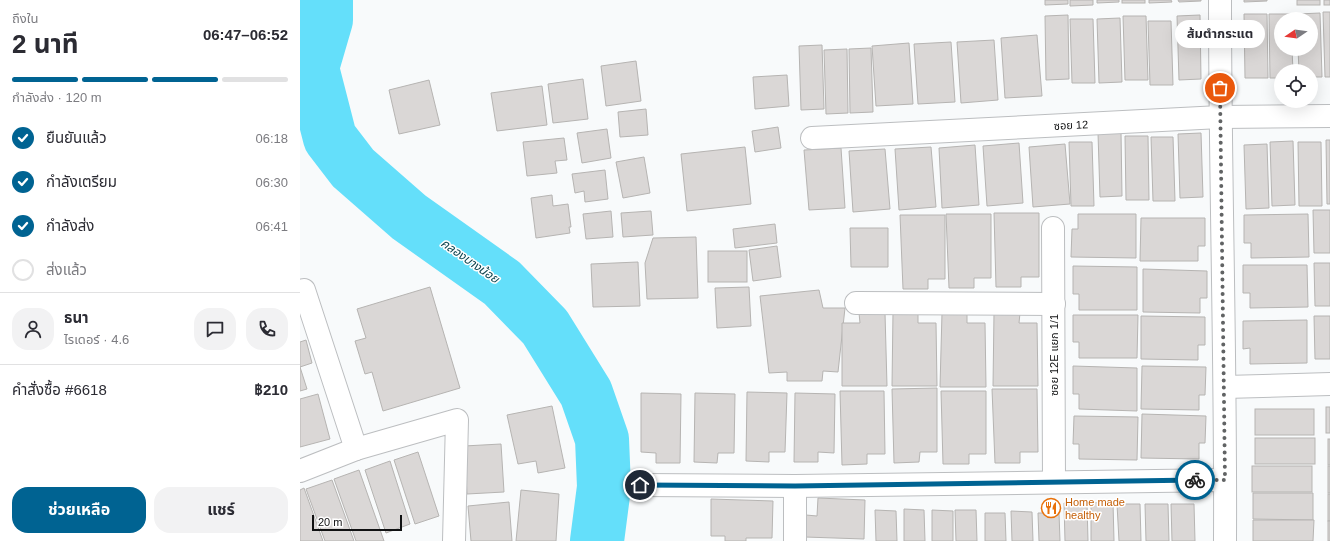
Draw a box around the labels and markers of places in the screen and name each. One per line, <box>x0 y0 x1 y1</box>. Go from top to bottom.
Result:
callout: ส้มตำกระแต <box>1175 20 1265 48</box>
pin <box>1203 71 1237 105</box>
pin <box>623 468 657 502</box>
place label: Home made healthy <box>1065 496 1125 521</box>
restaurant icon: Home made healthy <box>1040 497 1062 519</box>

